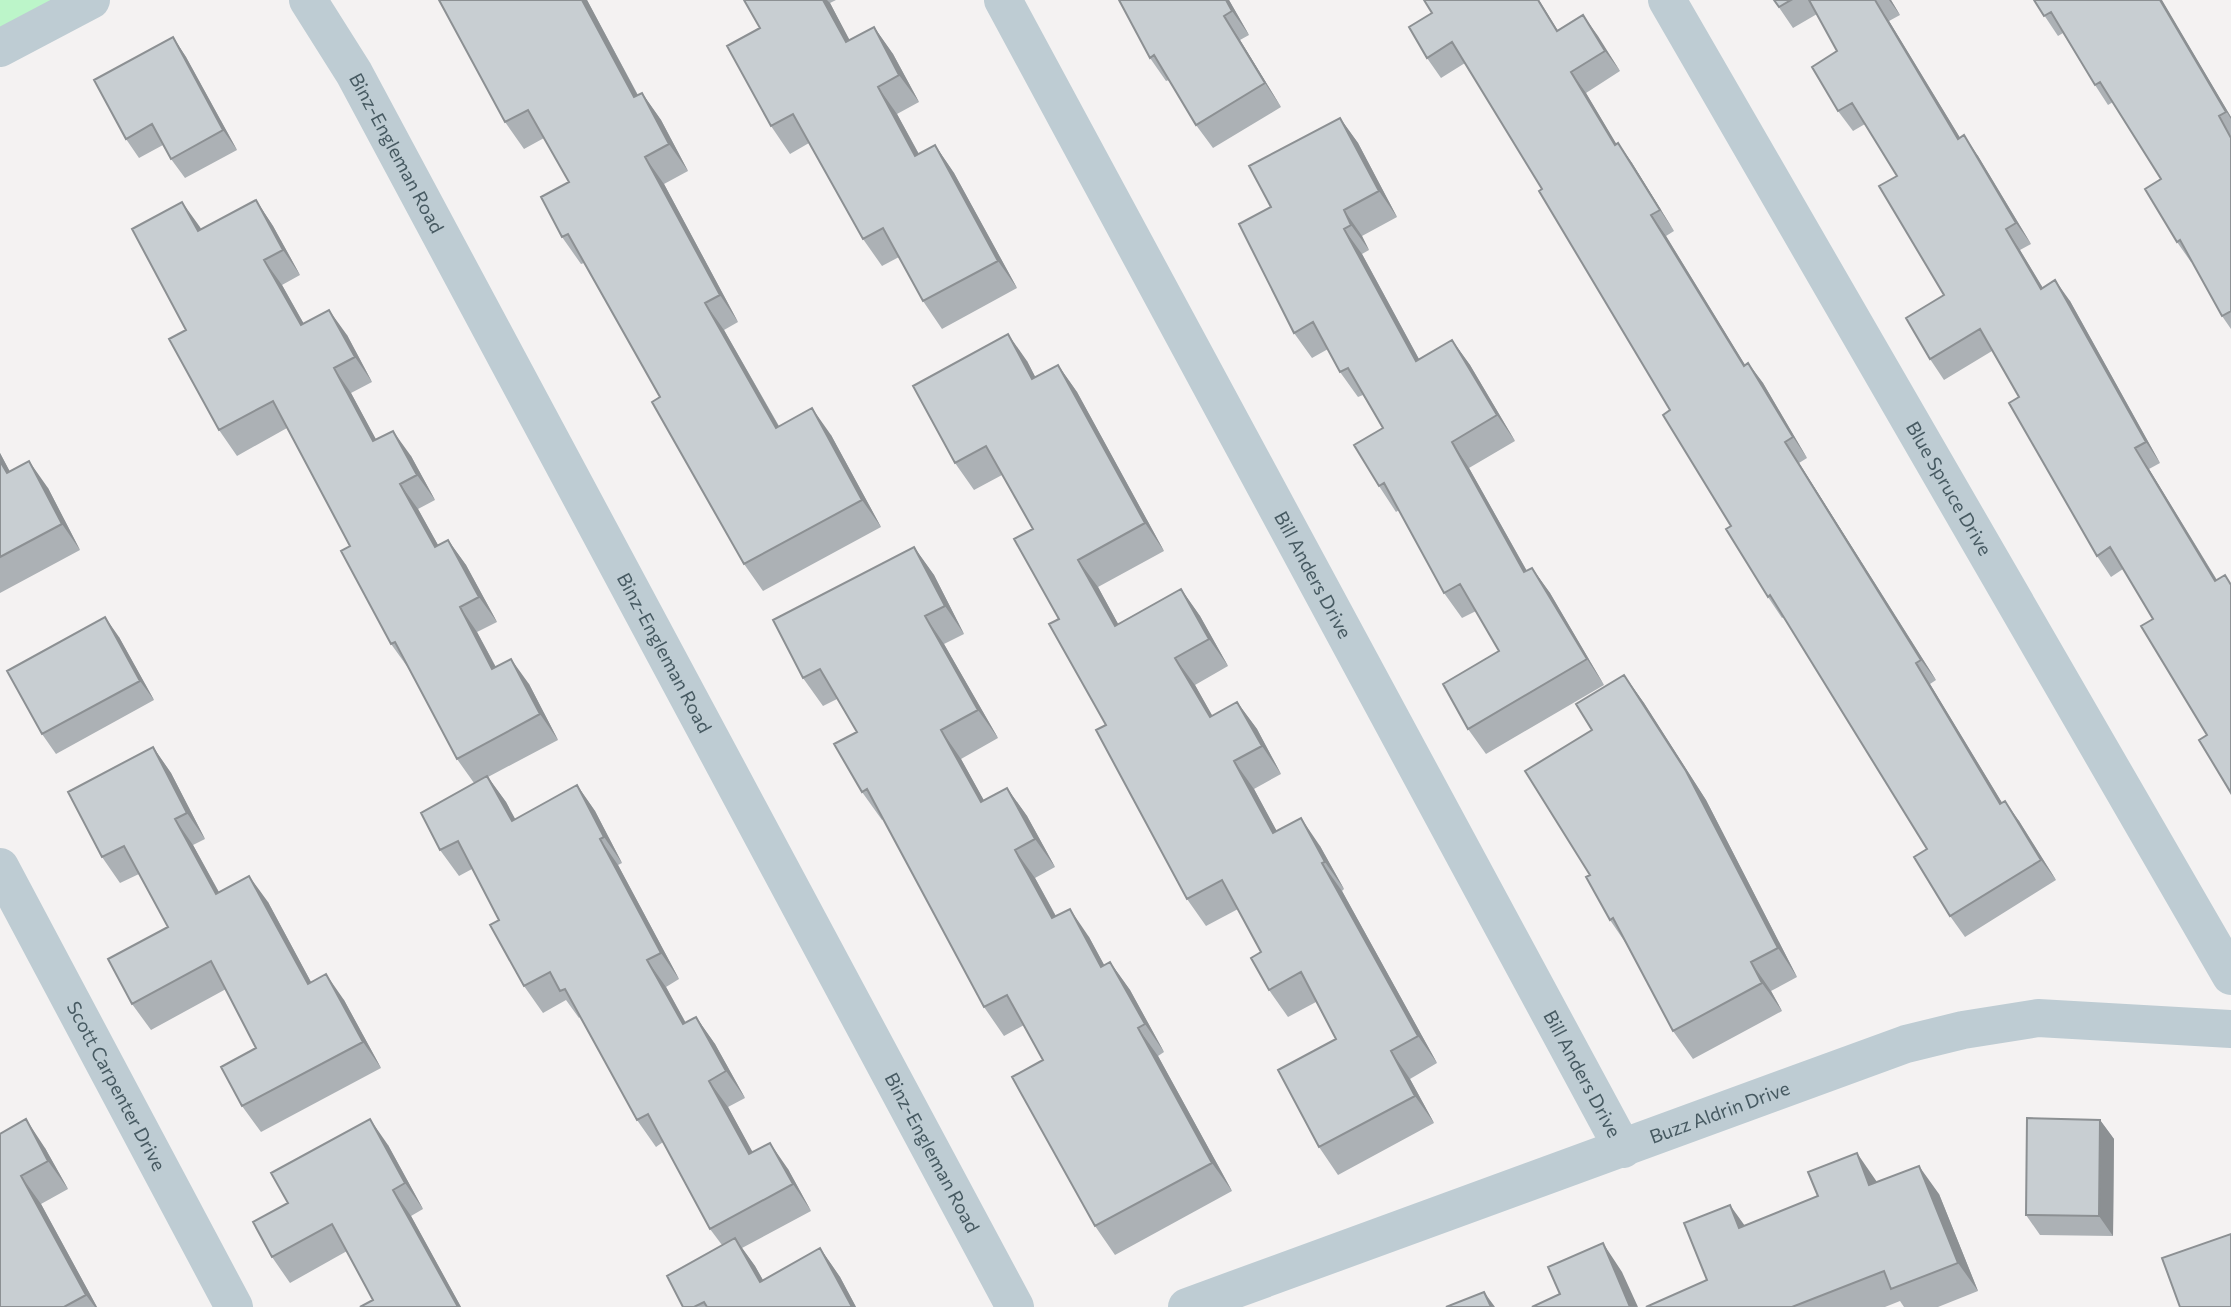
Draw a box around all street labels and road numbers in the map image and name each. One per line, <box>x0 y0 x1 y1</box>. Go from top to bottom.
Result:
street label: Binz-Engleman Road <box>345 69 450 237</box>
street label: Blue Spruce Drive <box>1902 417 1997 559</box>
street label: Bill Anders Drive <box>1270 507 1357 642</box>
street label: Binz-Engleman Road <box>613 569 717 737</box>
street label: Scott Carpenter Drive <box>62 997 171 1174</box>
street label: Bill Anders Drive <box>1539 1006 1626 1141</box>
street label: Binz-Engleman Road <box>880 1068 985 1236</box>
street label: Buzz Aldrin Drive <box>1646 1076 1792 1148</box>

